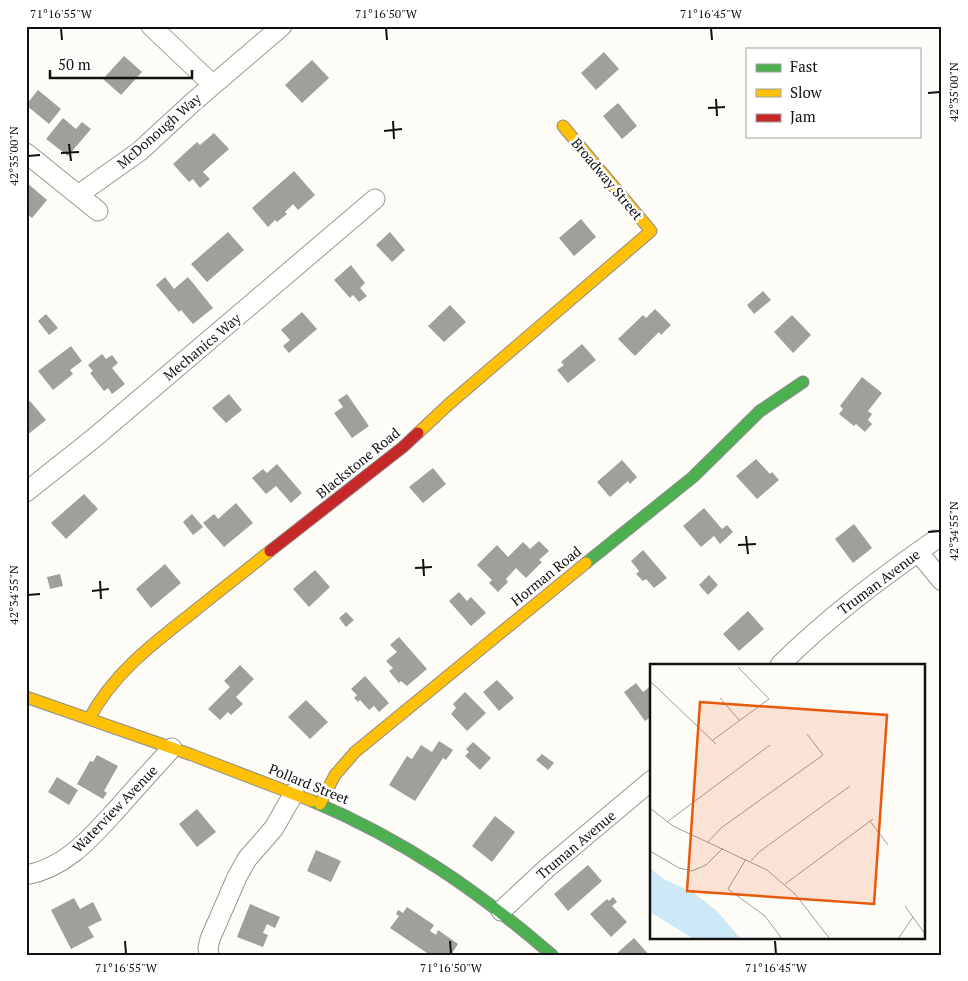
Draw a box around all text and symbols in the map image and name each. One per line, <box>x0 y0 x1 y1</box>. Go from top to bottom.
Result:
text: 71°16'55"W <box>30 6 93 21</box>
text: 71°16'50"W <box>355 6 418 21</box>
text: 71°16'45"W <box>680 6 743 21</box>
scale bar <box>50 48 192 80</box>
legend <box>746 48 920 138</box>
text: 50 m <box>58 54 91 74</box>
text: Fast <box>790 56 818 76</box>
text: 42°35'00"N <box>946 62 961 122</box>
text: Slow <box>790 82 823 102</box>
street label: McDonough Way <box>113 88 205 172</box>
text: Jam <box>790 106 816 126</box>
text: 42°35'00"N <box>6 126 21 186</box>
street label: Broadway Street <box>567 134 648 224</box>
street label: Mechanics Way <box>159 308 245 385</box>
street label: Blackstone Road <box>312 423 404 502</box>
text: 42°34'55"N <box>946 501 961 561</box>
street label: Horman Road <box>507 541 585 610</box>
street label: Truman Avenue <box>834 544 924 619</box>
text: 42°34'55"N <box>6 565 21 625</box>
inset map <box>650 664 926 938</box>
street label: Pollard Street <box>266 759 353 809</box>
street label: Waterview Avenue <box>68 761 161 856</box>
street label: Truman Avenue <box>532 806 619 883</box>
text: 71°16'55"W <box>95 960 158 975</box>
text: 71°16'50"W <box>420 960 483 975</box>
text: 71°16'45"W <box>745 960 808 975</box>

